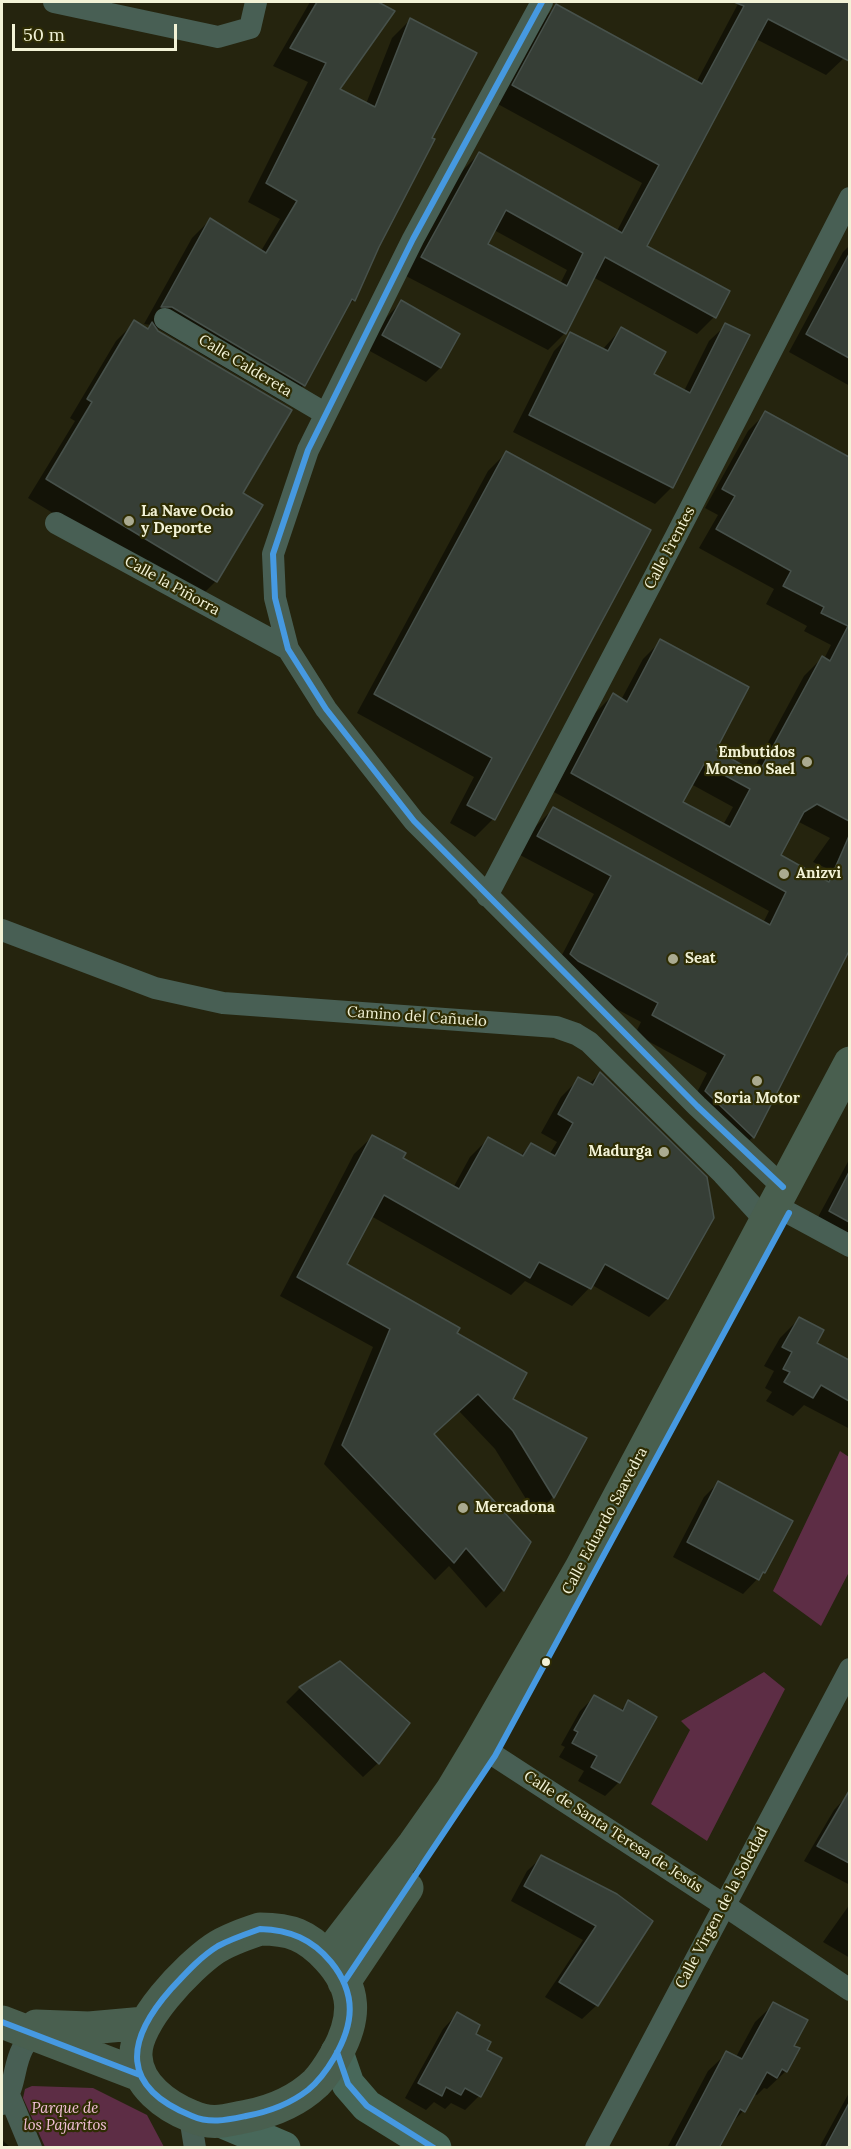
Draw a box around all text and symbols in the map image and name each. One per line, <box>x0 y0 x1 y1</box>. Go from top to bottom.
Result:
scale bar <box>15 12 180 50</box>
text: 50 m <box>23 23 65 46</box>
street label: Calle Caldereta <box>195 331 295 401</box>
place label: La Nave Ocio y Deporte <box>141 503 233 538</box>
street label: Calle Frentes <box>641 504 699 592</box>
marker: La Nave Ocio y Deporte <box>122 514 136 528</box>
street label: Calle la Piñorra <box>121 552 223 620</box>
place label: Embutidos Moreno Sael <box>706 744 795 779</box>
marker: Embutidos Moreno Sael <box>800 755 814 769</box>
place label: Anizvi <box>796 865 841 883</box>
marker: Anizvi <box>777 867 791 881</box>
place label: Seat <box>685 950 716 968</box>
marker: Seat <box>666 952 680 966</box>
street label: Camino del Cañuelo <box>347 1003 487 1031</box>
marker: Soria Motor <box>750 1074 764 1088</box>
place label: Soria Motor <box>714 1090 800 1108</box>
place label: Madurga <box>588 1143 652 1161</box>
marker: Madurga <box>657 1145 671 1159</box>
street label: Calle Eduardo Saavedra <box>559 1444 651 1598</box>
place label: Mercadona <box>475 1499 555 1517</box>
marker: Mercadona <box>456 1501 470 1515</box>
unlabelled marker <box>540 1656 552 1668</box>
street label: Calle de Santa Teresa de Jesús <box>520 1767 706 1897</box>
street label: Calle Virgen de la Soledad <box>672 1824 772 1992</box>
park label: Parque de los Pajaritos <box>23 2100 107 2135</box>

